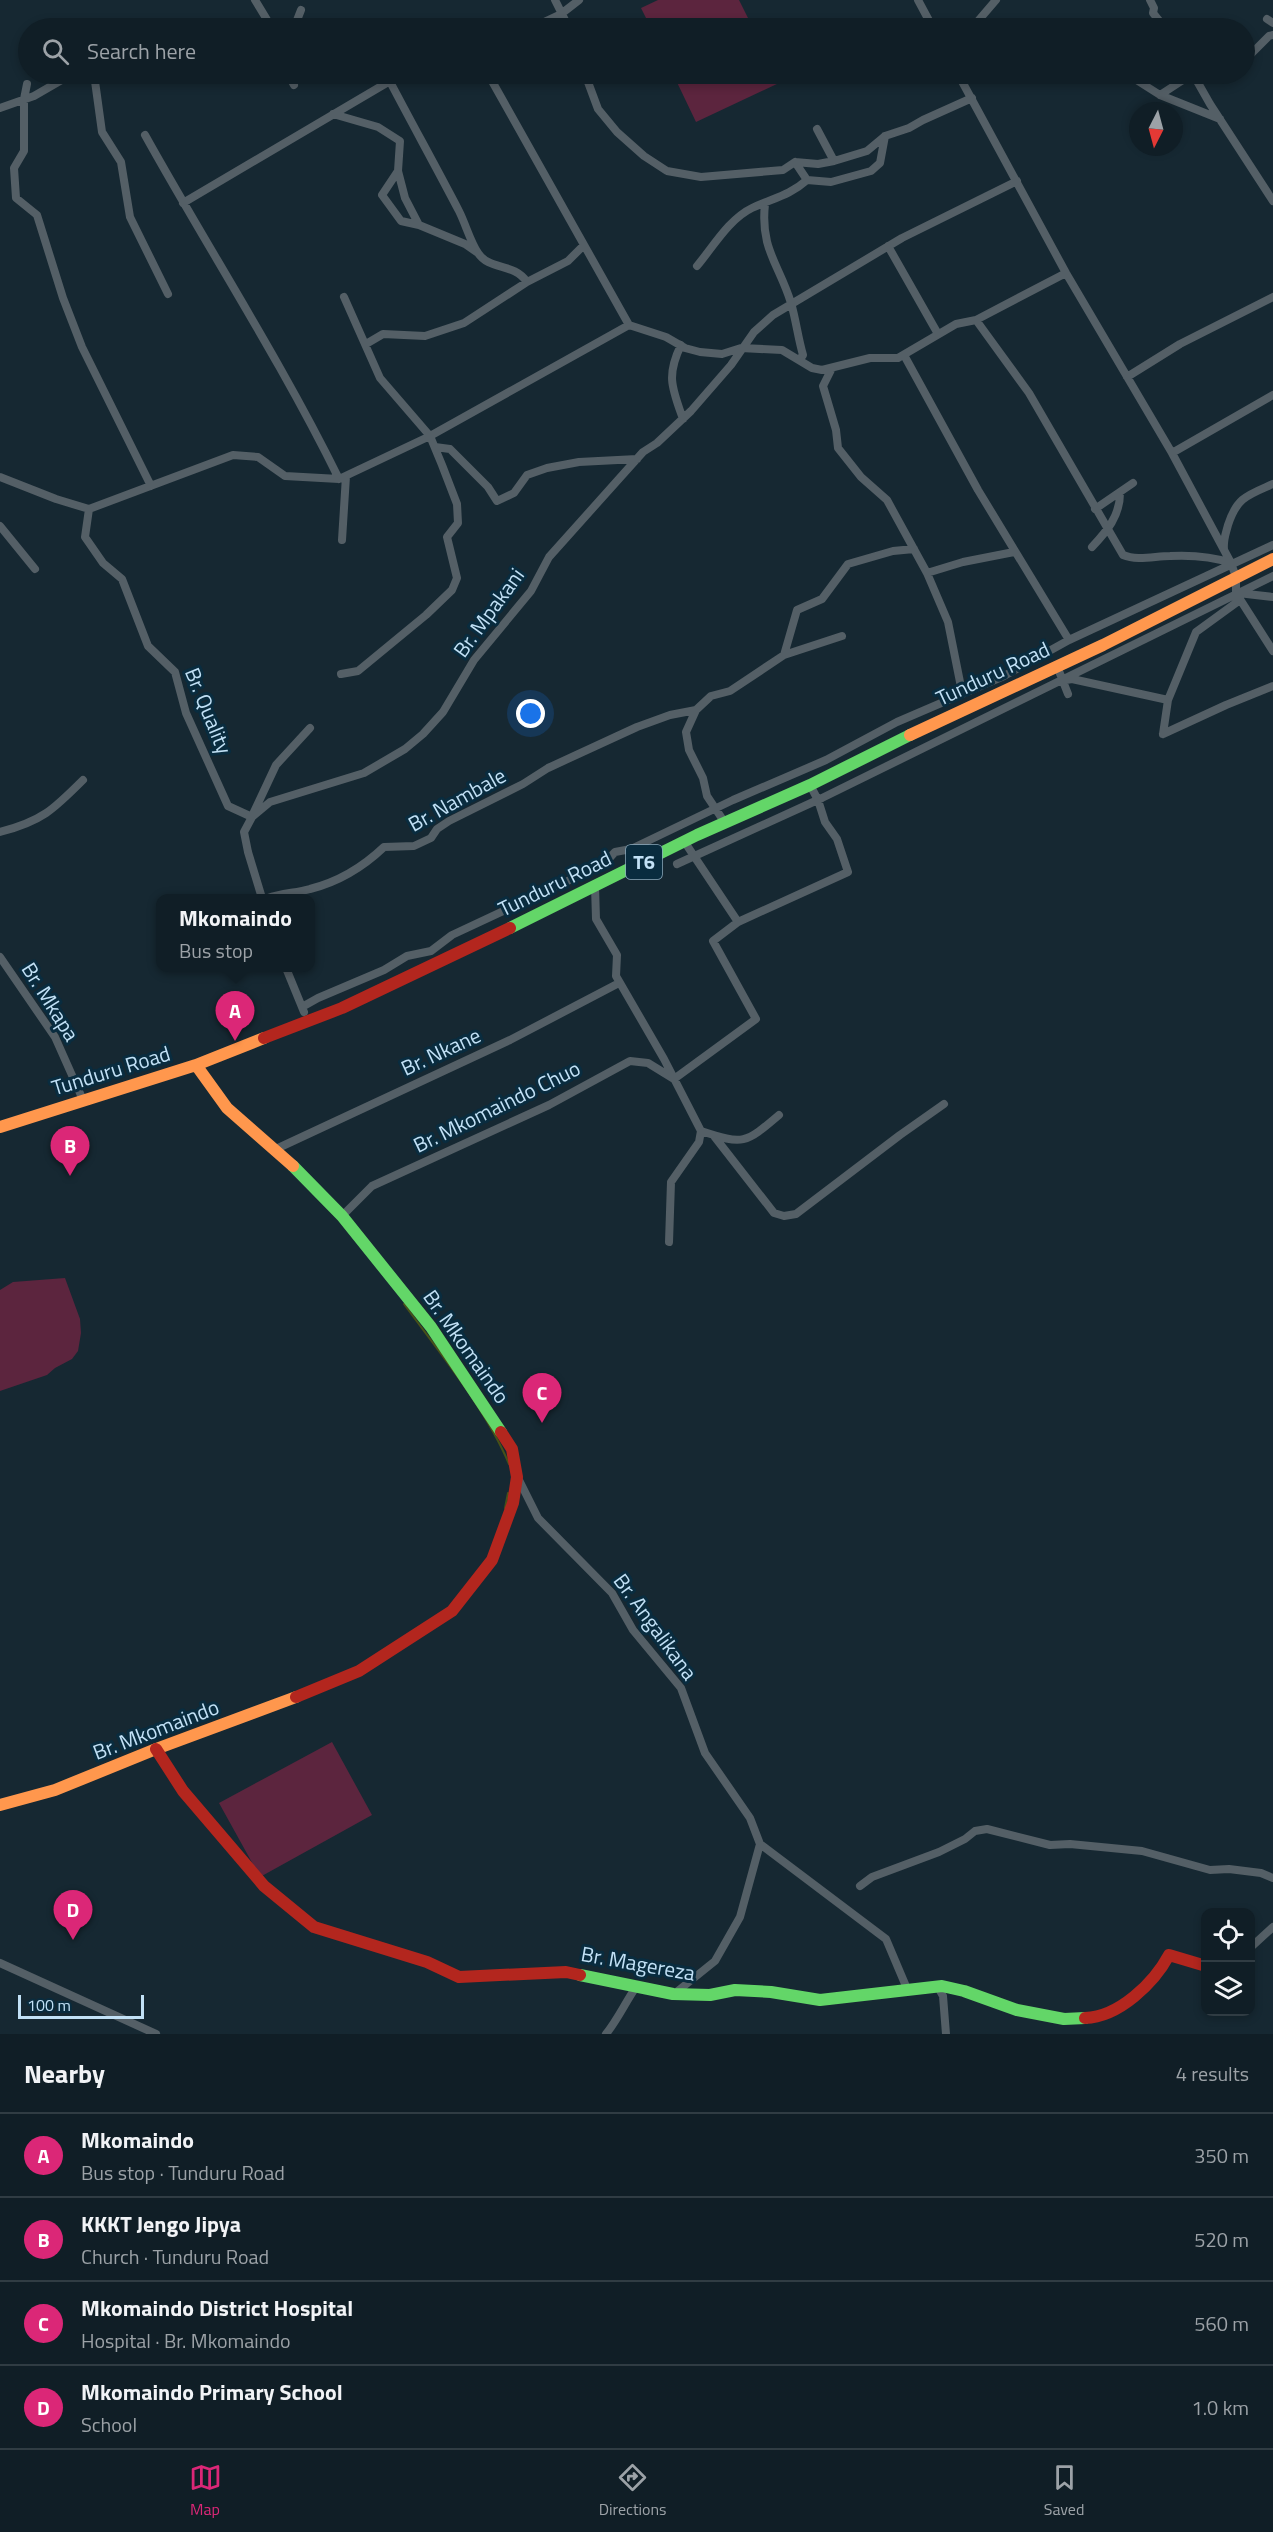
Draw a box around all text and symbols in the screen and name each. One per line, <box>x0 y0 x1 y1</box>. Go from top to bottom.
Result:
search box <box>18 18 1255 84</box>
text: Search here <box>87 34 196 68</box>
icon: search <box>39 35 72 68</box>
north arrow <box>1129 102 1183 156</box>
street label: Br. Mpakani <box>445 561 532 664</box>
street label: Tunduru Road <box>930 633 1055 713</box>
street label: Br. Quality <box>177 663 241 759</box>
your location <box>516 699 545 728</box>
street label: Br. Nambale <box>402 759 511 839</box>
street label: Tunduru Road <box>493 842 617 924</box>
road number: T6 <box>626 845 662 879</box>
popup <box>156 894 315 972</box>
text: Mkomaindo <box>179 901 292 935</box>
text: Bus stop <box>179 935 253 966</box>
street label: Br. Mkapa <box>14 956 88 1048</box>
pin: A <box>216 992 254 1041</box>
street label: Br. Nkane <box>395 1019 486 1084</box>
street label: Tunduru Road <box>47 1037 174 1103</box>
street label: Br. Mkomaindo Chuo <box>408 1052 586 1160</box>
pin: B <box>50 1126 90 1176</box>
street label: Br. Mkomaindo <box>416 1283 518 1410</box>
pin: C <box>522 1374 562 1423</box>
street label: Br. Angalikana <box>606 1566 706 1687</box>
street label: Br. Mkomaindo <box>88 1690 223 1768</box>
pin: D <box>54 1890 92 1940</box>
map controls <box>1201 1908 1255 2016</box>
button: locate <box>1201 1908 1255 1962</box>
street label: Br. Magereza <box>579 1937 698 1989</box>
button: layers <box>1201 1962 1255 2016</box>
scale bar <box>18 1992 144 2020</box>
text: 100 m <box>27 1993 71 2017</box>
text: Nearby <box>24 2054 105 2093</box>
text: 4 results <box>1176 2058 1249 2089</box>
text: Mkomaindo <box>81 2123 194 2157</box>
text: A <box>37 2140 50 2171</box>
text: 350 m <box>1194 2140 1249 2171</box>
text: Bus stop · Tunduru Road <box>81 2157 285 2188</box>
text: KKKT Jengo Jipya <box>81 2207 241 2241</box>
text: B <box>37 2224 50 2255</box>
text: 520 m <box>1194 2224 1249 2255</box>
text: Church · Tunduru Road <box>81 2241 269 2272</box>
text: Mkomaindo District Hospital <box>81 2291 353 2325</box>
text: C <box>38 2308 49 2339</box>
text: 560 m <box>1194 2308 1249 2339</box>
text: Hospital · Br. Mkomaindo <box>81 2325 291 2356</box>
text: Mkomaindo Primary School <box>81 2375 343 2409</box>
text: D <box>37 2392 50 2423</box>
text: 1.0 km <box>1192 2392 1249 2423</box>
text: School <box>81 2409 137 2440</box>
tab: Map <box>189 2461 222 2521</box>
tab: Directions <box>599 2461 667 2521</box>
tab: Saved <box>1044 2461 1084 2521</box>

